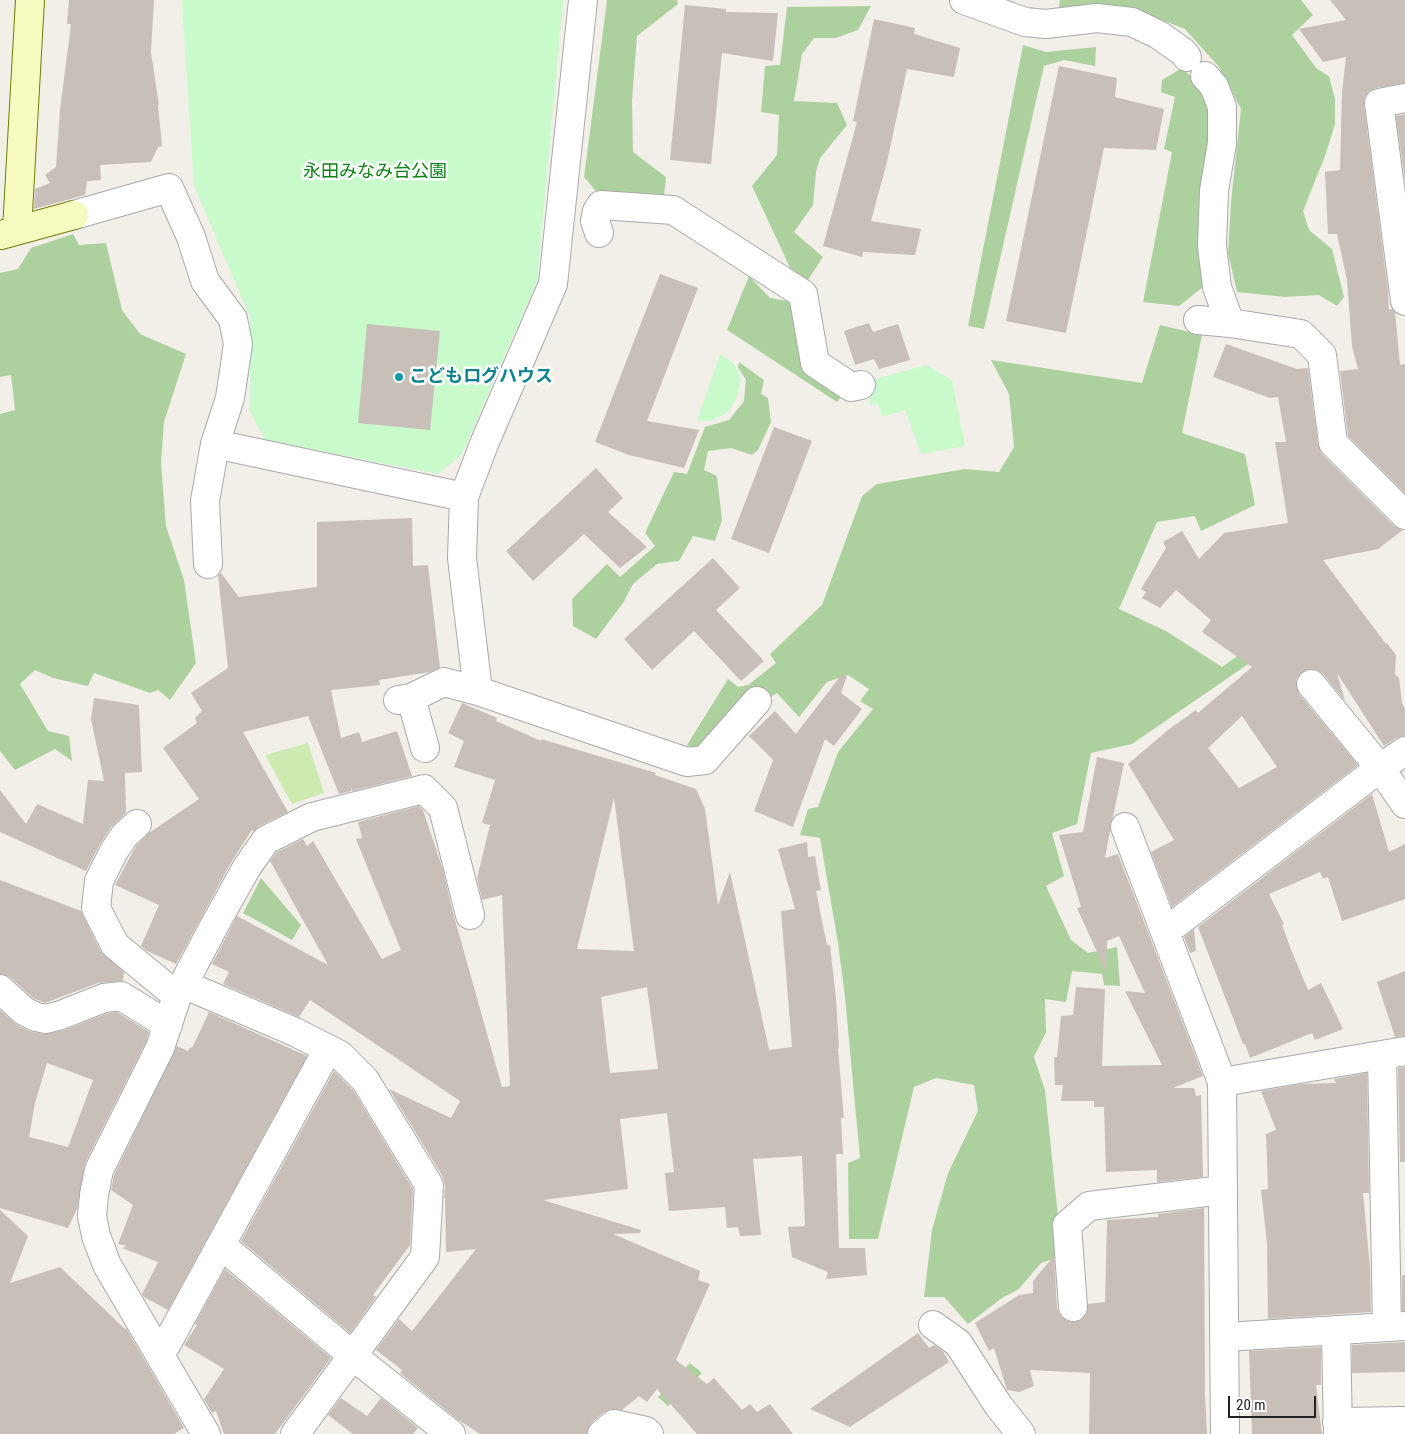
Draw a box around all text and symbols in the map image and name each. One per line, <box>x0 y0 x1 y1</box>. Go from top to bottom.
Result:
park label: 永田みなみ台公園 <box>303 161 447 183</box>
place label: こどもログハウス <box>409 366 553 388</box>
marker: こどもログハウス <box>393 371 405 383</box>
scale bar <box>1230 1386 1318 1418</box>
text: 20 m <box>1236 1396 1266 1414</box>

